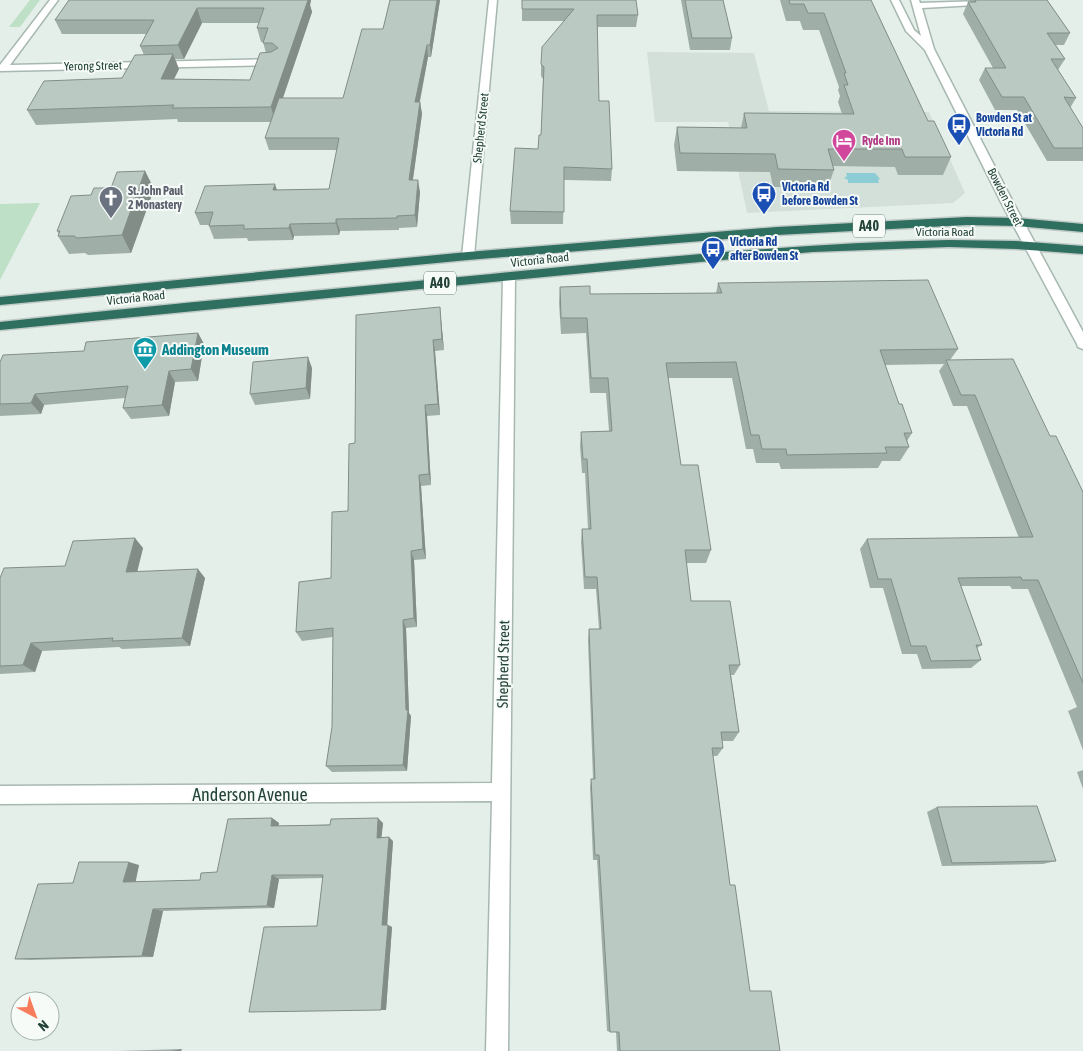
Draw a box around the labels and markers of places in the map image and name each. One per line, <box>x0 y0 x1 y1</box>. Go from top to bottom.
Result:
place label: Bowden St at Victoria Rd <box>975 111 1033 139</box>
bus stop icon: Bowden St at Victoria Rd <box>946 112 972 146</box>
hotel icon: Ryde Inn <box>831 128 857 162</box>
place label: Ryde Inn <box>862 134 900 148</box>
place label: Victoria Rd before Bowden St <box>781 180 859 208</box>
bus stop icon: Victoria Rd before Bowden St <box>751 181 777 215</box>
place label: St. John Paul 2 Monastery <box>128 184 184 212</box>
church icon: St. John Paul 2 Monastery <box>98 185 124 219</box>
place label: Victoria Rd after Bowden St <box>729 235 799 263</box>
bus stop icon: Victoria Rd after Bowden St <box>700 236 726 270</box>
museum icon: Addington Museum <box>132 336 158 370</box>
place label: Addington Museum <box>161 341 269 358</box>

